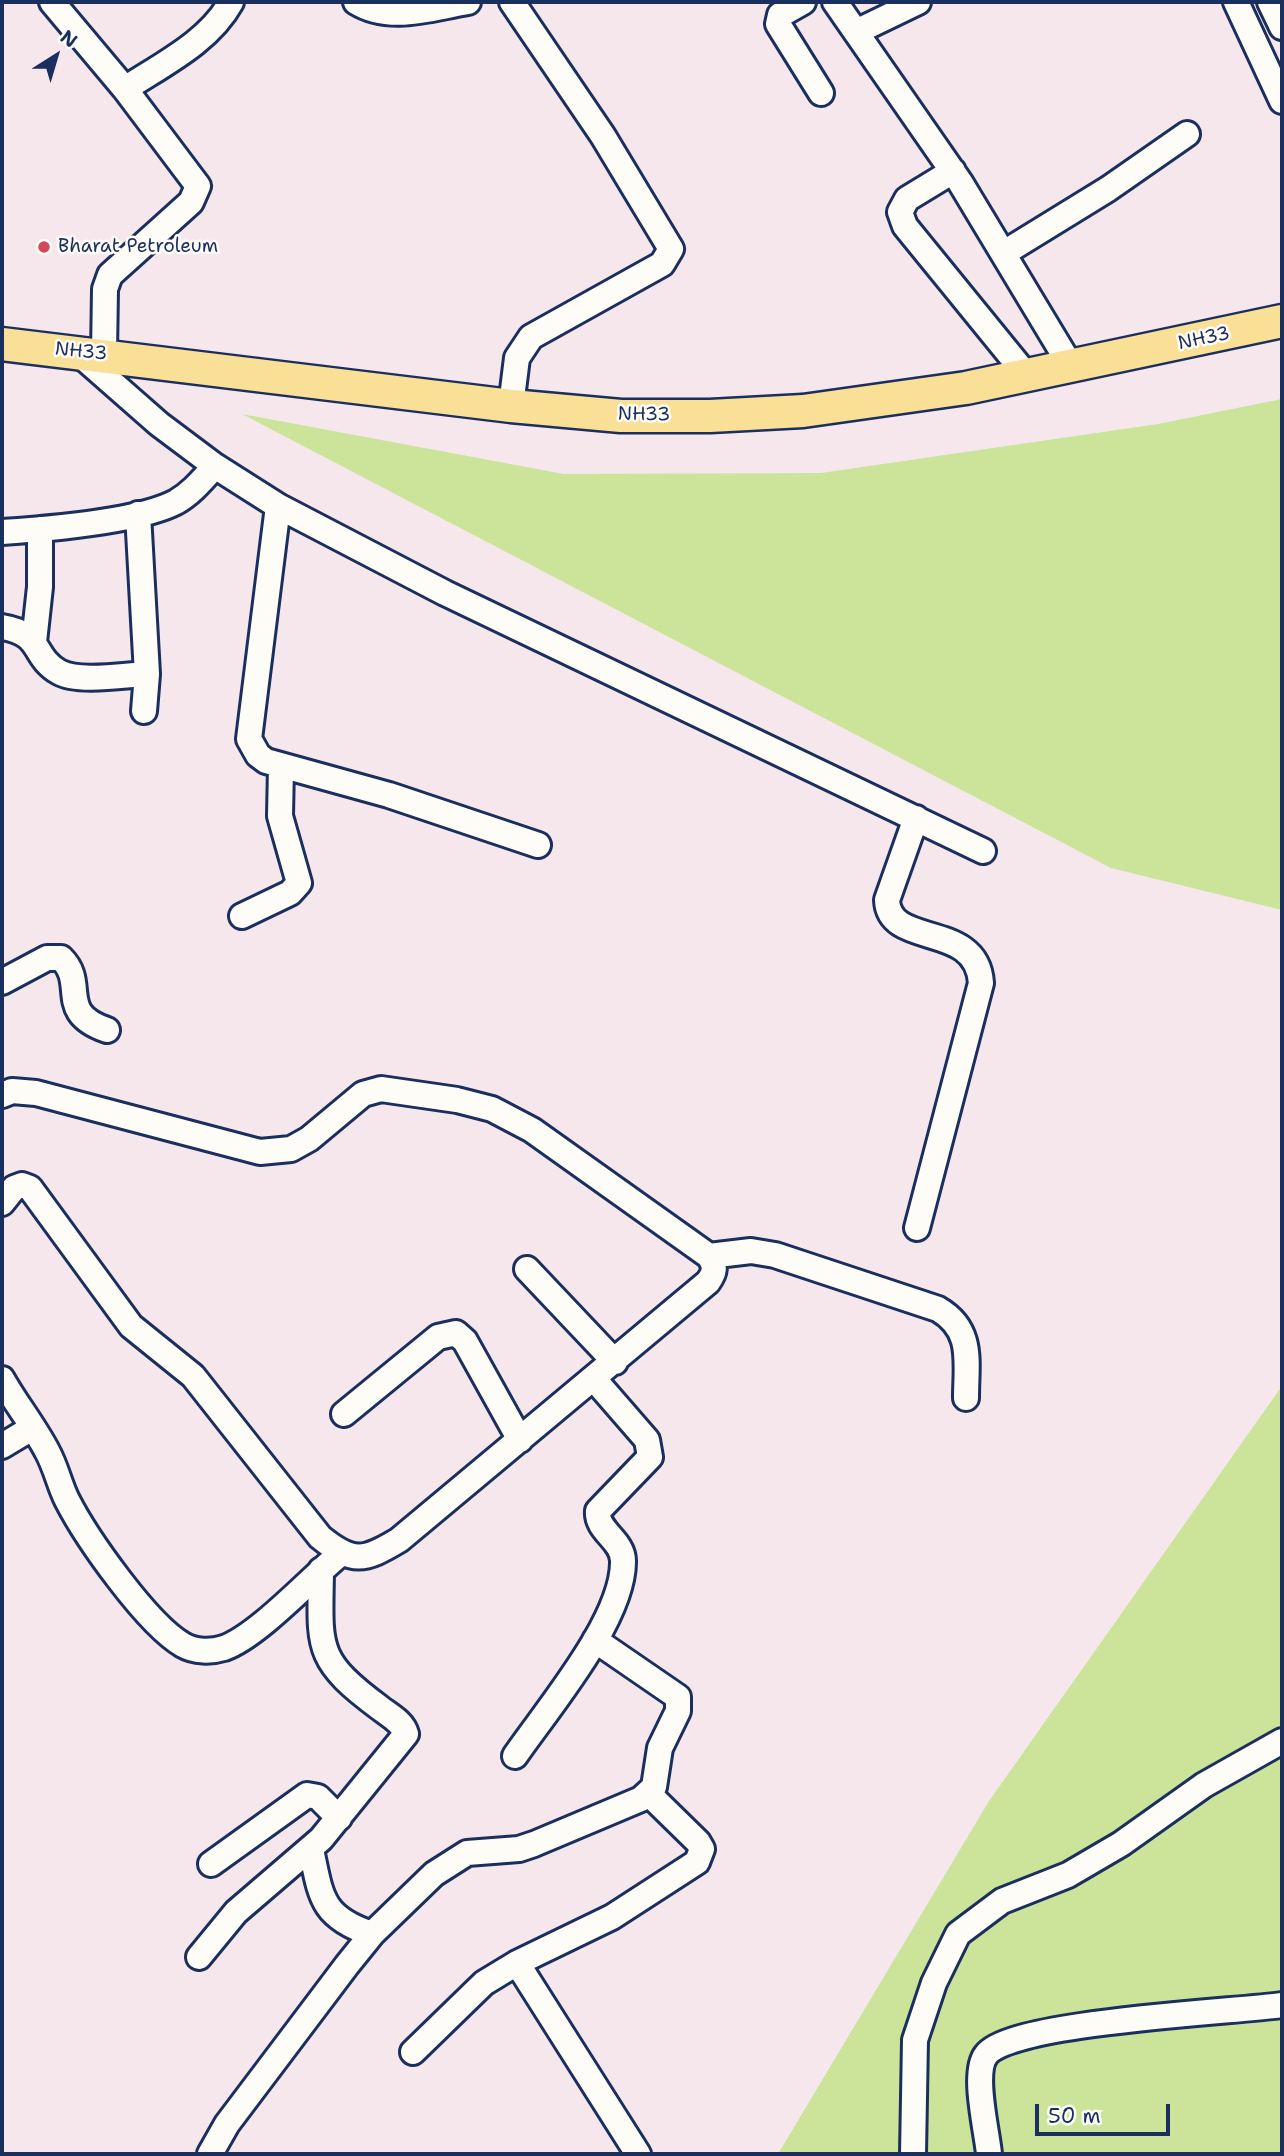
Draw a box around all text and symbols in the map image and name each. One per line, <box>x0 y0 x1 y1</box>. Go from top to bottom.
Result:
north arrow <box>21 21 91 91</box>
text: N <box>55 24 82 53</box>
place label: Bharat Petroleum <box>58 236 218 258</box>
marker: Bharat Petroleum <box>36 239 52 255</box>
street label: NH33 <box>1176 322 1232 356</box>
street label: NH33 <box>54 338 108 366</box>
street label: NH33 <box>617 403 671 427</box>
scale bar <box>1039 2090 1174 2134</box>
text: 50 m <box>1048 2102 1101 2130</box>

